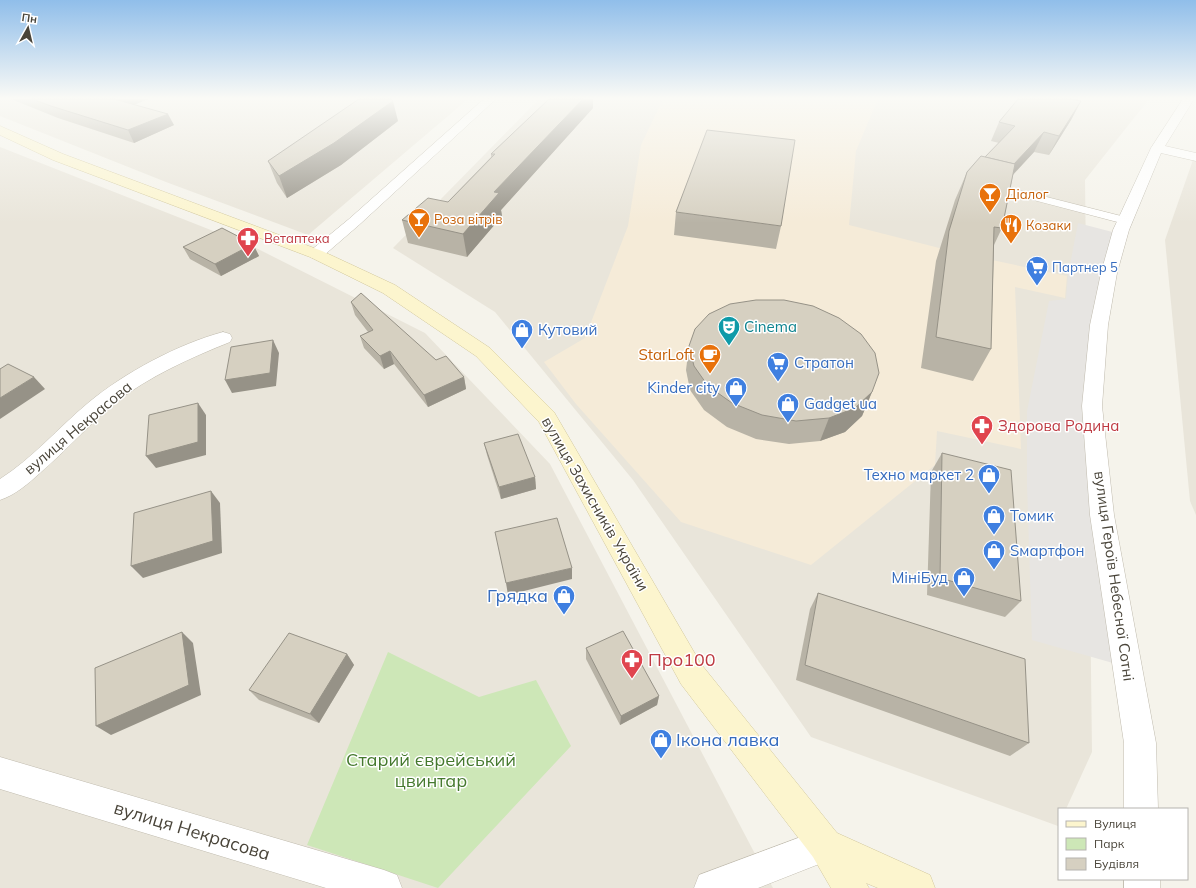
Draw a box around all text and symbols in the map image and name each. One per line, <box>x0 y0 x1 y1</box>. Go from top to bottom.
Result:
north arrow <box>8 8 48 48</box>
text: Пн <box>21 10 38 26</box>
bar icon: Діалог <box>977 181 1003 214</box>
place label: Діалог <box>1006 186 1049 202</box>
bar icon: Роза вітрів <box>406 206 432 239</box>
place label: Роза вітрів <box>434 211 503 227</box>
restaurant icon: Козаки <box>998 212 1024 245</box>
place label: Козаки <box>1026 217 1071 233</box>
pharmacy icon: Ветаптека <box>235 225 261 258</box>
place label: Ветаптека <box>264 230 330 246</box>
supermarket icon: Партнер 5 <box>1024 254 1050 287</box>
place label: Партнер 5 <box>1052 259 1118 275</box>
theatre icon: Cinema <box>716 314 742 347</box>
shop icon: Кутовий <box>509 317 535 350</box>
place label: Cinema <box>744 317 797 336</box>
place label: Кутовий <box>538 320 597 339</box>
cafe icon: StarLoft <box>697 342 723 375</box>
place label: StarLoft <box>638 345 694 364</box>
supermarket icon: Стратон <box>765 350 791 383</box>
place label: Стратон <box>794 353 854 372</box>
shop icon: Kinder city <box>723 375 749 408</box>
street label: вулиця Некрасова <box>20 377 136 478</box>
place label: Kinder city <box>647 378 720 397</box>
shop icon: Gadget ua <box>775 391 801 424</box>
place label: Gadget ua <box>804 394 877 413</box>
street label: вулиця Захисників України <box>538 413 653 594</box>
pharmacy icon: Здорова Родина <box>969 413 995 446</box>
place label: Здорова Родина <box>998 416 1119 435</box>
shop icon: Техно маркет 2 <box>976 462 1002 495</box>
place label: Техно маркет 2 <box>864 465 974 484</box>
street label: вулиця Героїв Небесної Сотні <box>1090 470 1139 682</box>
shop icon: Томик <box>981 503 1007 536</box>
place label: Томик <box>1010 506 1055 525</box>
shop icon: Sмартфон <box>981 538 1007 571</box>
place label: Sмартфон <box>1010 541 1085 560</box>
shop icon: МініБуд <box>951 565 977 598</box>
place label: МініБуд <box>892 568 948 587</box>
shop icon: Грядка <box>551 583 577 616</box>
place label: Грядка <box>487 584 548 607</box>
pharmacy icon: Про100 <box>619 647 645 680</box>
place label: Про100 <box>648 648 716 671</box>
shop icon: Ікона лавка <box>648 727 674 760</box>
place label: Ікона лавка <box>676 728 780 751</box>
park label: Старий єврейський цвинтар <box>346 748 516 792</box>
street label: вулиця Некрасова <box>111 796 273 865</box>
legend <box>1058 808 1188 880</box>
text: Вулиця <box>1094 816 1136 831</box>
text: Парк <box>1094 836 1125 851</box>
text: Будівля <box>1094 856 1139 871</box>

